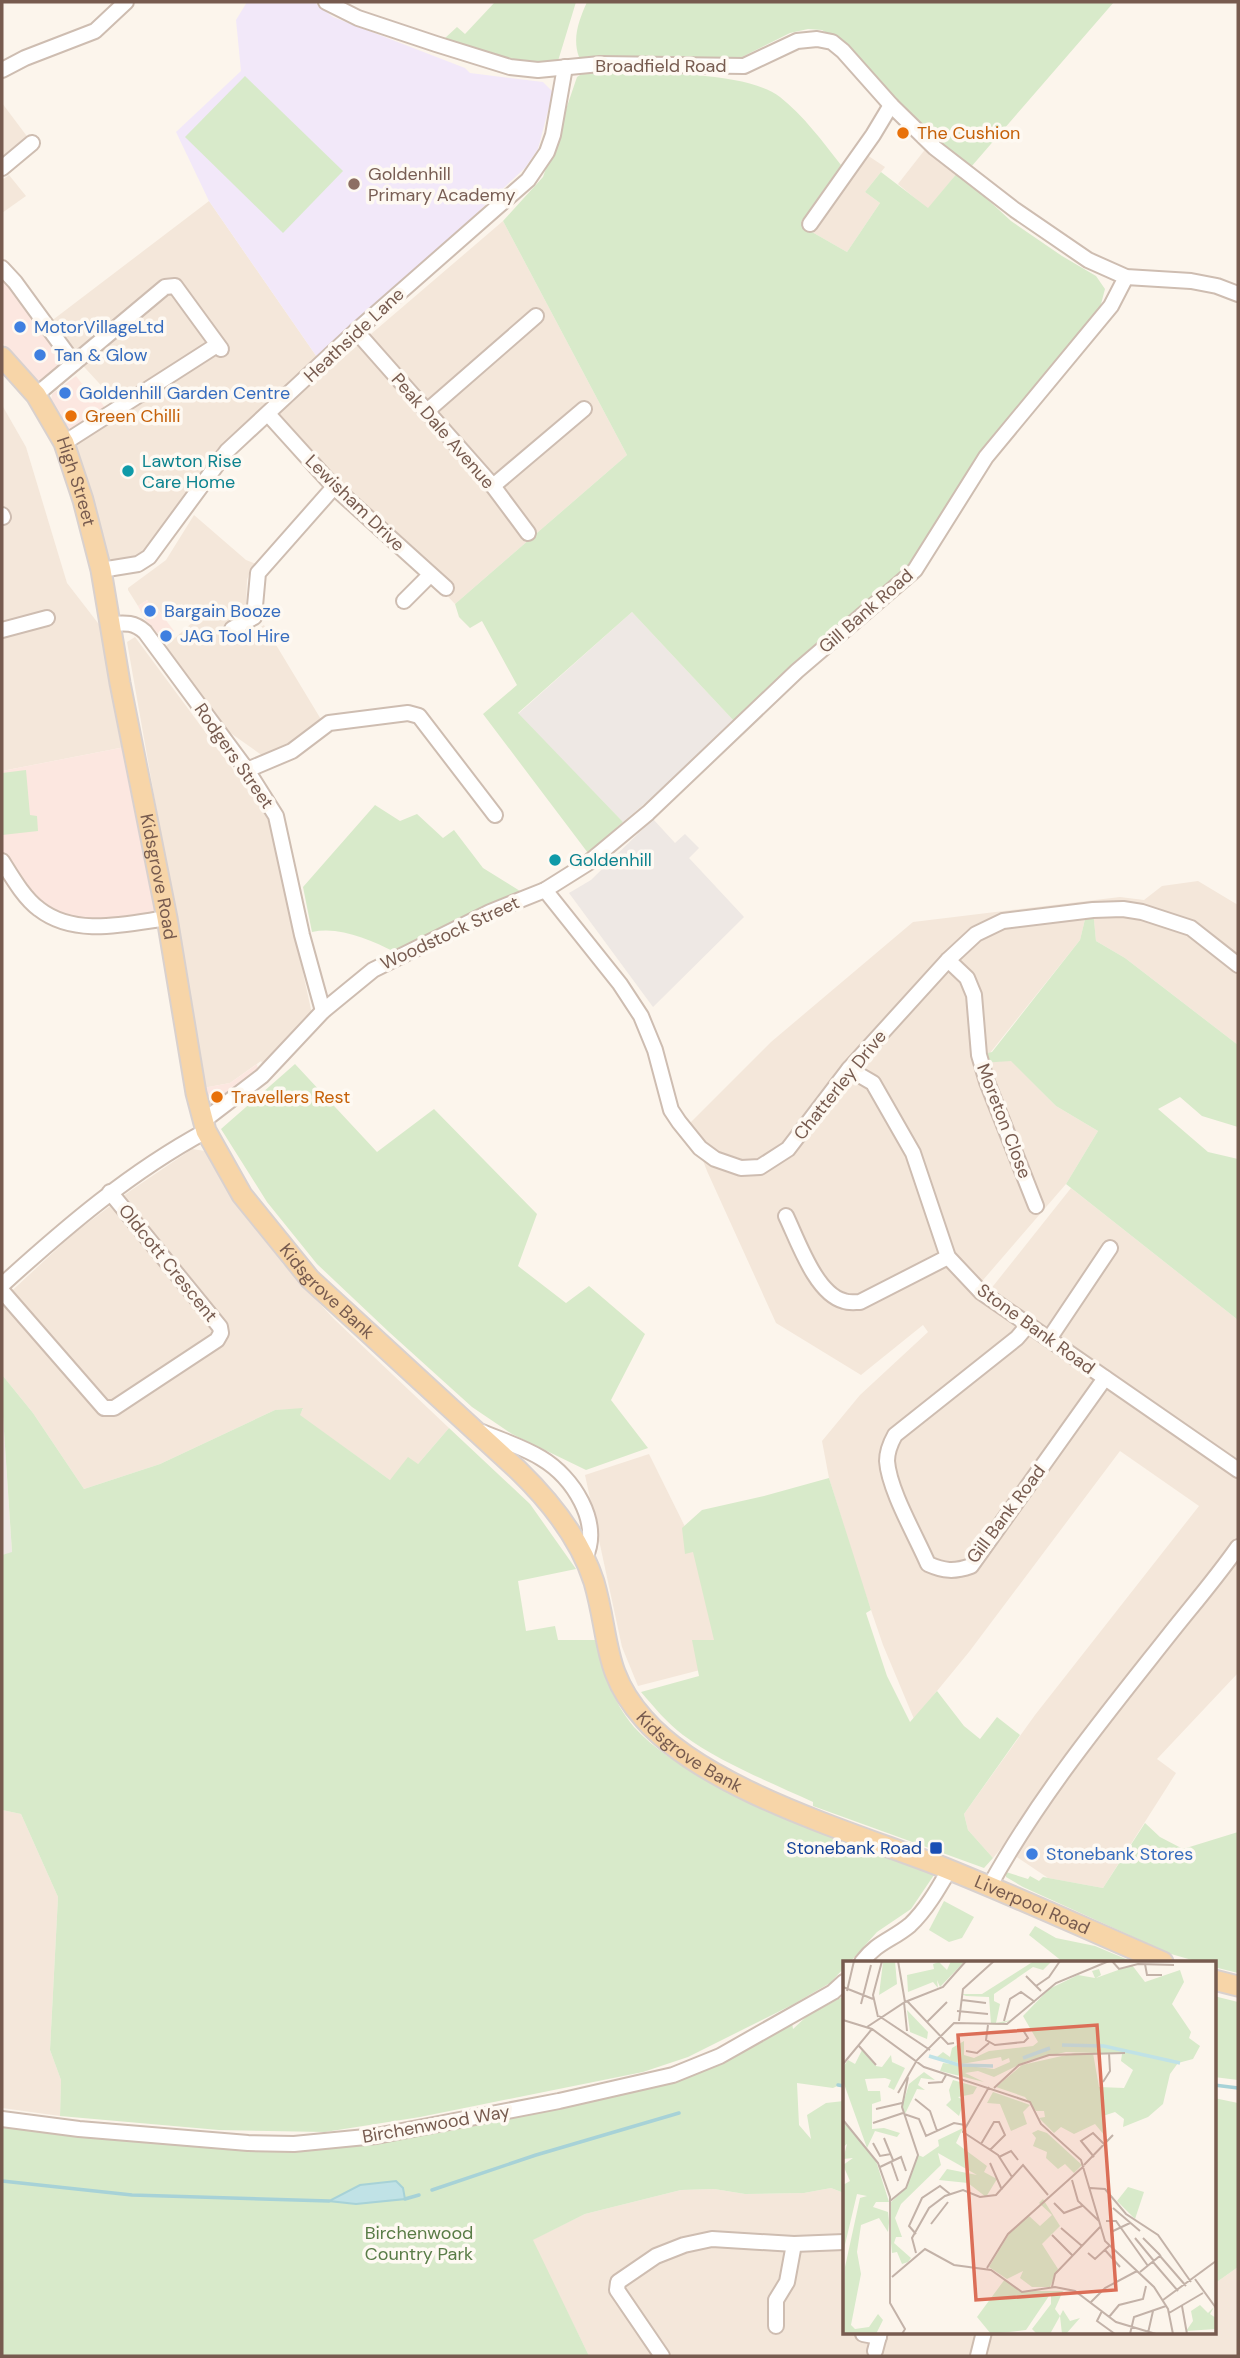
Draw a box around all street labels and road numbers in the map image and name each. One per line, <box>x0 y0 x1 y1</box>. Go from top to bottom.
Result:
street label: Broadfield Road <box>595 54 727 78</box>
street label: Heathside Lane <box>299 282 409 388</box>
street label: Peak Dale Avenue <box>386 368 500 494</box>
street label: High Street <box>51 434 101 529</box>
street label: Lewisham Drive <box>300 449 410 557</box>
street label: Gill Bank Road <box>814 563 918 659</box>
street label: Rodgers Street <box>189 699 279 813</box>
street label: Kidsgrove Road <box>134 812 182 941</box>
street label: Woodstock Street <box>377 890 523 976</box>
street label: Chatterley Drive <box>788 1025 892 1145</box>
street label: Moreton Close <box>971 1060 1037 1182</box>
street label: Oldcott Crescent <box>113 1199 223 1327</box>
street label: Kidsgrove Bank <box>274 1239 380 1344</box>
street label: Stone Bank Road <box>972 1278 1100 1380</box>
street label: Gill Bank Road <box>961 1460 1051 1568</box>
street label: Kidsgrove Bank <box>631 1706 746 1798</box>
street label: Liverpool Road <box>971 1869 1094 1940</box>
street label: Birchenwood Way <box>360 2099 512 2149</box>

